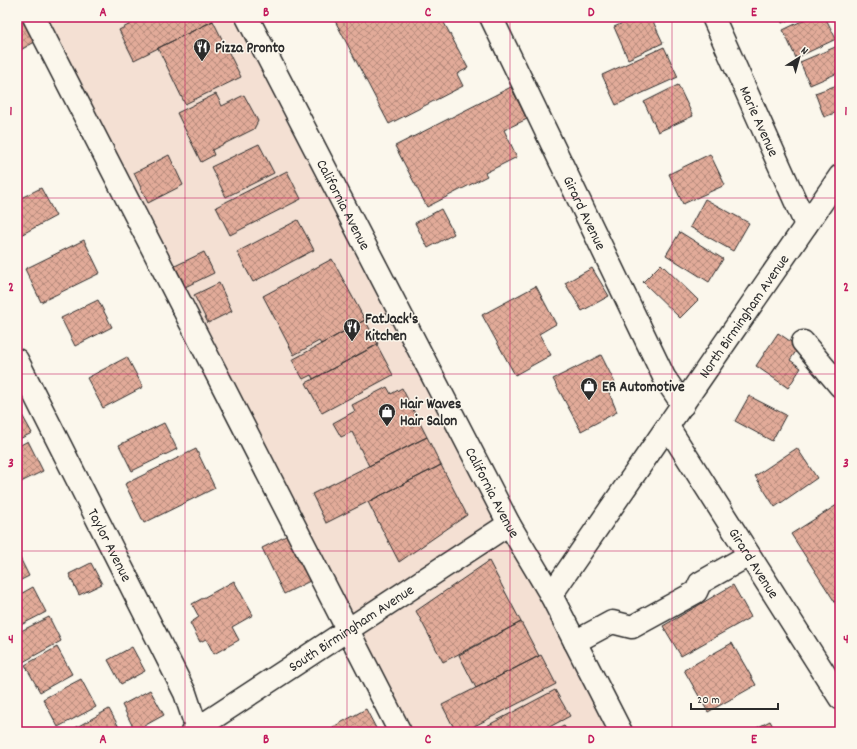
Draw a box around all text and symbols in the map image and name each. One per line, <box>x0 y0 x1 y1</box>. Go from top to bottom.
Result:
text: A <box>99 4 107 23</box>
text: B <box>263 4 269 23</box>
text: C <box>425 4 432 23</box>
text: D <box>588 4 595 23</box>
text: E <box>751 4 758 23</box>
restaurant icon: Pizza Pronto <box>192 37 212 62</box>
place label: Pizza Pronto <box>215 38 285 60</box>
north arrow <box>779 38 819 78</box>
text: N <box>797 44 811 60</box>
street label: Marie Avenue <box>732 83 783 161</box>
text: 1 <box>10 103 13 122</box>
text: 1 <box>845 103 848 122</box>
street label: California Avenue <box>309 156 375 255</box>
street label: Girard Avenue <box>556 173 611 255</box>
street label: North Birmingham Avenue <box>695 250 796 384</box>
text: 2 <box>8 279 14 298</box>
text: 2 <box>843 279 849 298</box>
place label: FatJack's Kitchen <box>365 309 418 348</box>
restaurant icon: FatJack's Kitchen <box>342 317 362 342</box>
shop icon: ER Automotive <box>579 376 599 401</box>
place label: ER Automotive <box>602 377 685 399</box>
place label: Hair Waves Hair Salon <box>400 394 461 433</box>
shop icon: Hair Waves Hair Salon <box>377 402 397 427</box>
street label: California Avenue <box>458 444 524 543</box>
text: 3 <box>8 455 14 474</box>
text: 3 <box>843 455 849 474</box>
street label: Taylor Avenue <box>81 505 136 587</box>
street label: Girard Avenue <box>722 524 784 604</box>
street label: South Birmingham Avenue <box>285 580 420 679</box>
text: 4 <box>8 631 14 650</box>
text: 4 <box>843 631 849 650</box>
scale bar <box>691 685 778 711</box>
text: 20 m <box>697 692 720 709</box>
text: A <box>99 731 107 749</box>
text: B <box>263 731 269 749</box>
text: C <box>425 731 432 749</box>
text: D <box>588 731 595 749</box>
text: E <box>751 731 758 749</box>

